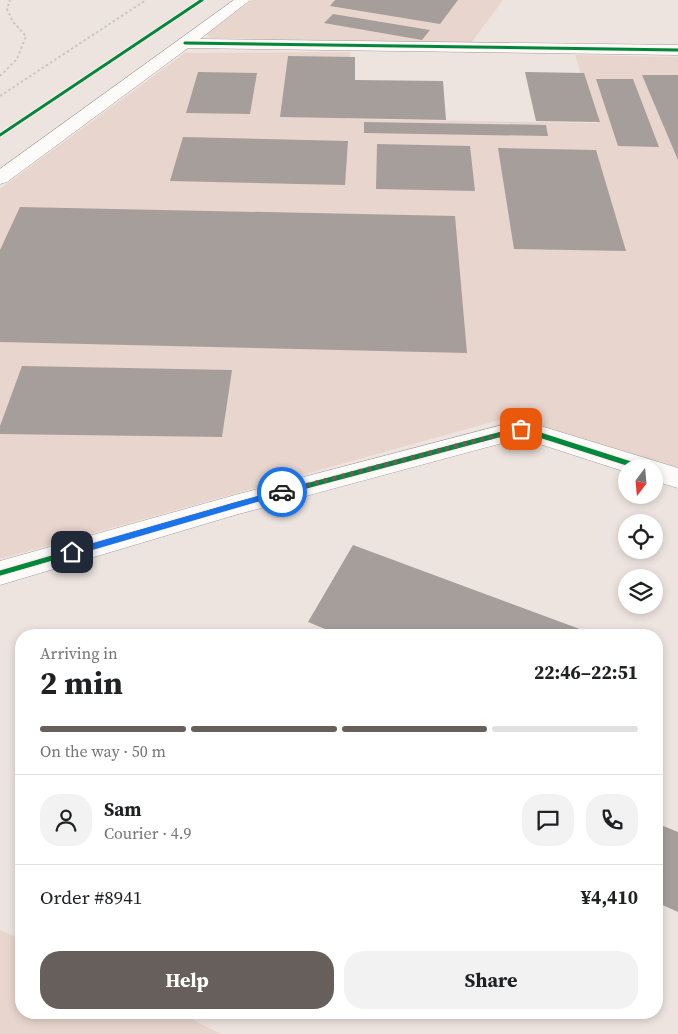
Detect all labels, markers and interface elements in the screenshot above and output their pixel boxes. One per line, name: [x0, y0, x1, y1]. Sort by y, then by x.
pin: [500, 408, 542, 450]
icon: bag: [507, 415, 535, 443]
north arrow: [618, 459, 662, 504]
map controls: [618, 459, 663, 614]
courier: [257, 467, 307, 517]
icon: car: [268, 478, 296, 506]
button: locate: [618, 514, 663, 559]
pin: [51, 531, 93, 573]
icon: home: [58, 538, 86, 566]
button: layers: [618, 569, 663, 614]
text: Arriving in: [40, 642, 118, 664]
text: 22:46–22:51: [534, 659, 638, 685]
text: 2 min: [40, 661, 123, 705]
text: On the way · 50 m: [40, 740, 166, 762]
button: person: [40, 794, 92, 846]
button: chat: [522, 794, 574, 846]
button: phone: [586, 794, 638, 846]
text: Sam: [104, 796, 142, 822]
text: Courier · 4.9: [104, 822, 192, 844]
text: Order #8941: [40, 884, 142, 910]
text: ¥4,410: [581, 884, 638, 910]
button: Help: [40, 951, 334, 1009]
button: Share: [344, 951, 638, 1009]

